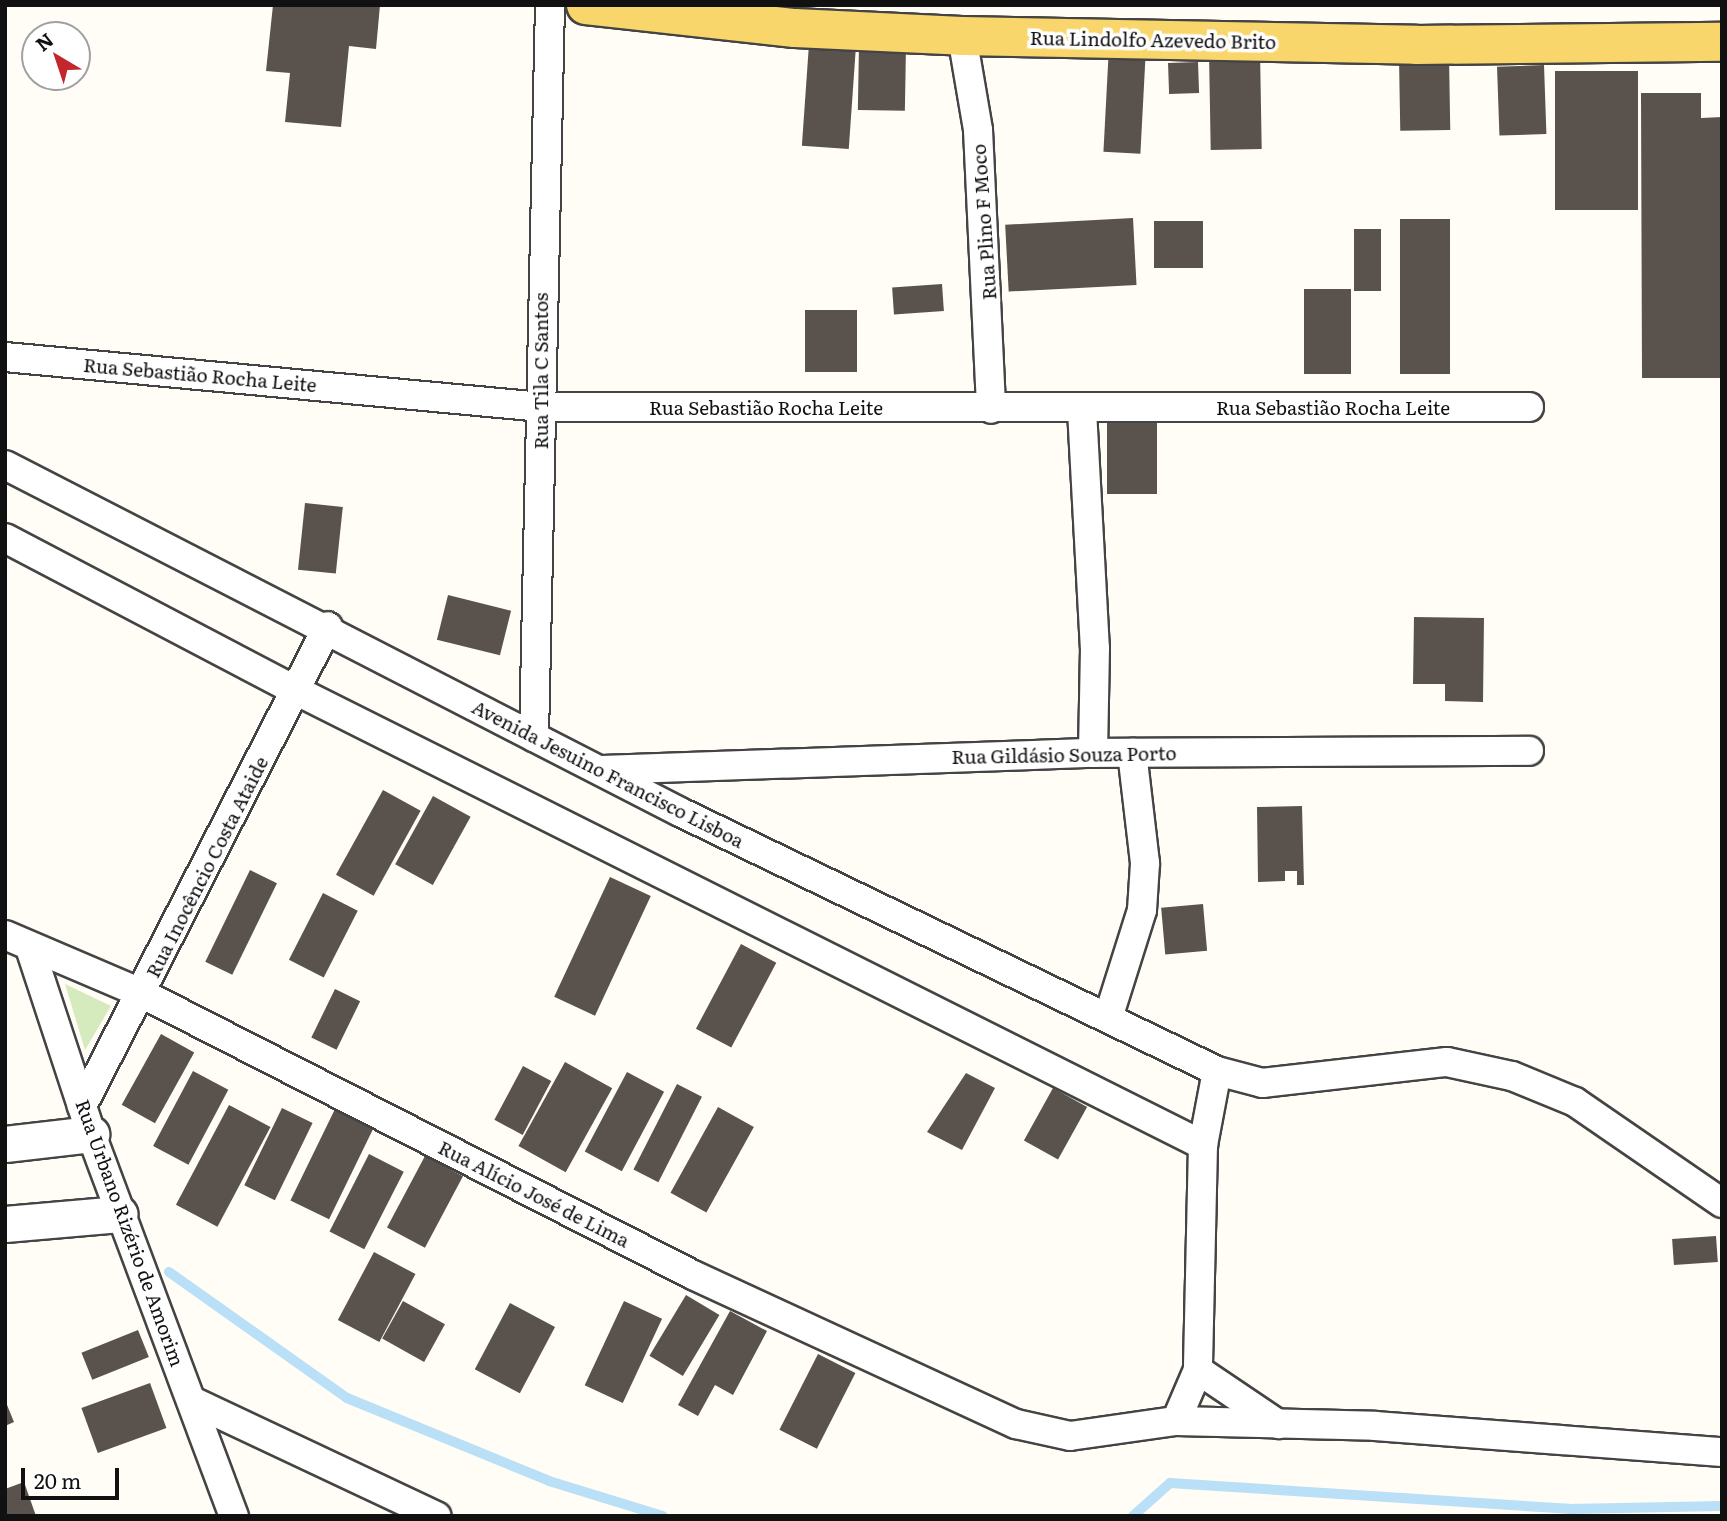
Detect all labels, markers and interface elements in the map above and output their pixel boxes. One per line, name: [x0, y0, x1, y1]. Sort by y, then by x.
north arrow: [21, 21, 91, 91]
text: N: [29, 25, 59, 57]
street label: Rua Lindolfo Azevedo Brito: [1030, 26, 1276, 54]
street label: Rua Plino F Moco: [967, 143, 1001, 301]
street label: Rua Tila C Santos: [530, 293, 552, 449]
street label: Rua Sebastião Rocha Leite: [82, 353, 318, 397]
street label: Rua Sebastião Rocha Leite: [649, 397, 883, 419]
street label: Rua Sebastião Rocha Leite: [1216, 397, 1450, 419]
street label: Avenida Jesuino Francisco Lisboa: [468, 695, 748, 853]
street label: Rua Gildásio Souza Porto: [951, 742, 1177, 768]
street label: Rua Inocêncio Costa Ataide: [141, 753, 273, 981]
street label: Rua Urbano Rizério de Amorim: [71, 1096, 189, 1370]
street label: Rua Alício José de Lima: [435, 1136, 633, 1252]
scale bar: [24, 1454, 122, 1498]
text: 20 m: [34, 1464, 81, 1495]

